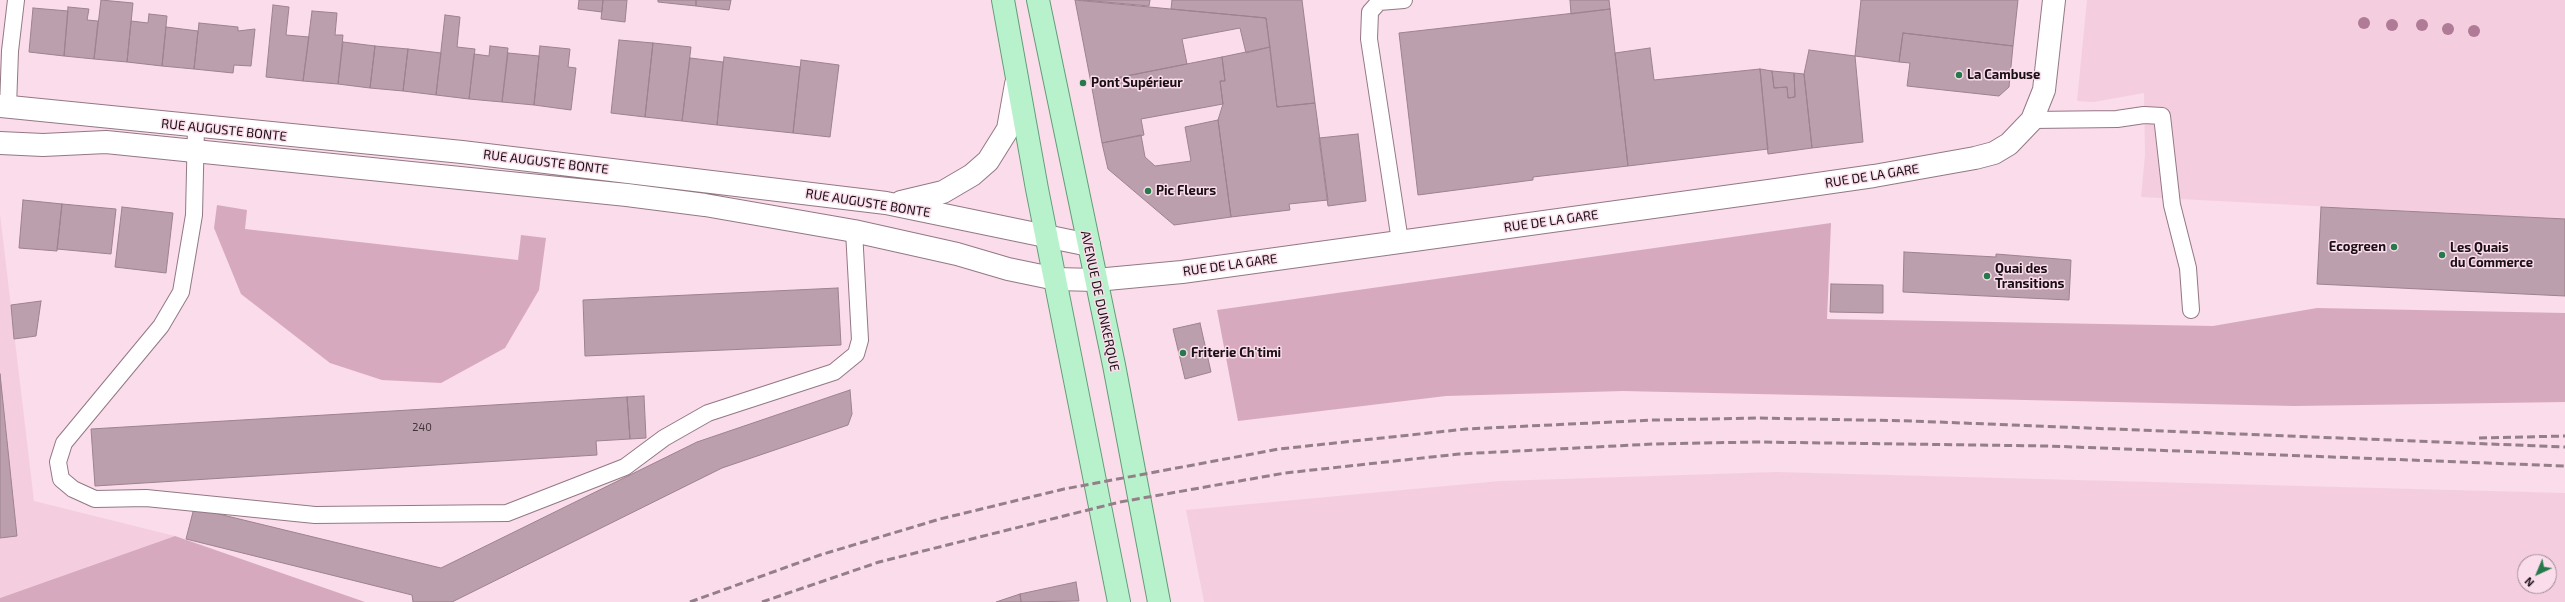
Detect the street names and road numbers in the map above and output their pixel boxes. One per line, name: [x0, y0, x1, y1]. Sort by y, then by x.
street label: RUE AUGUSTE BONTE: [160, 116, 288, 144]
street label: RUE AUGUSTE BONTE: [482, 147, 610, 177]
street label: RUE DE LA GARE: [1824, 161, 1920, 191]
street label: RUE AUGUSTE BONTE: [804, 185, 932, 221]
street label: RUE DE LA GARE: [1503, 207, 1599, 235]
street label: AVENUE DE DUNKERQUE: [1077, 229, 1123, 373]
street label: RUE DE LA GARE: [1182, 251, 1278, 279]

